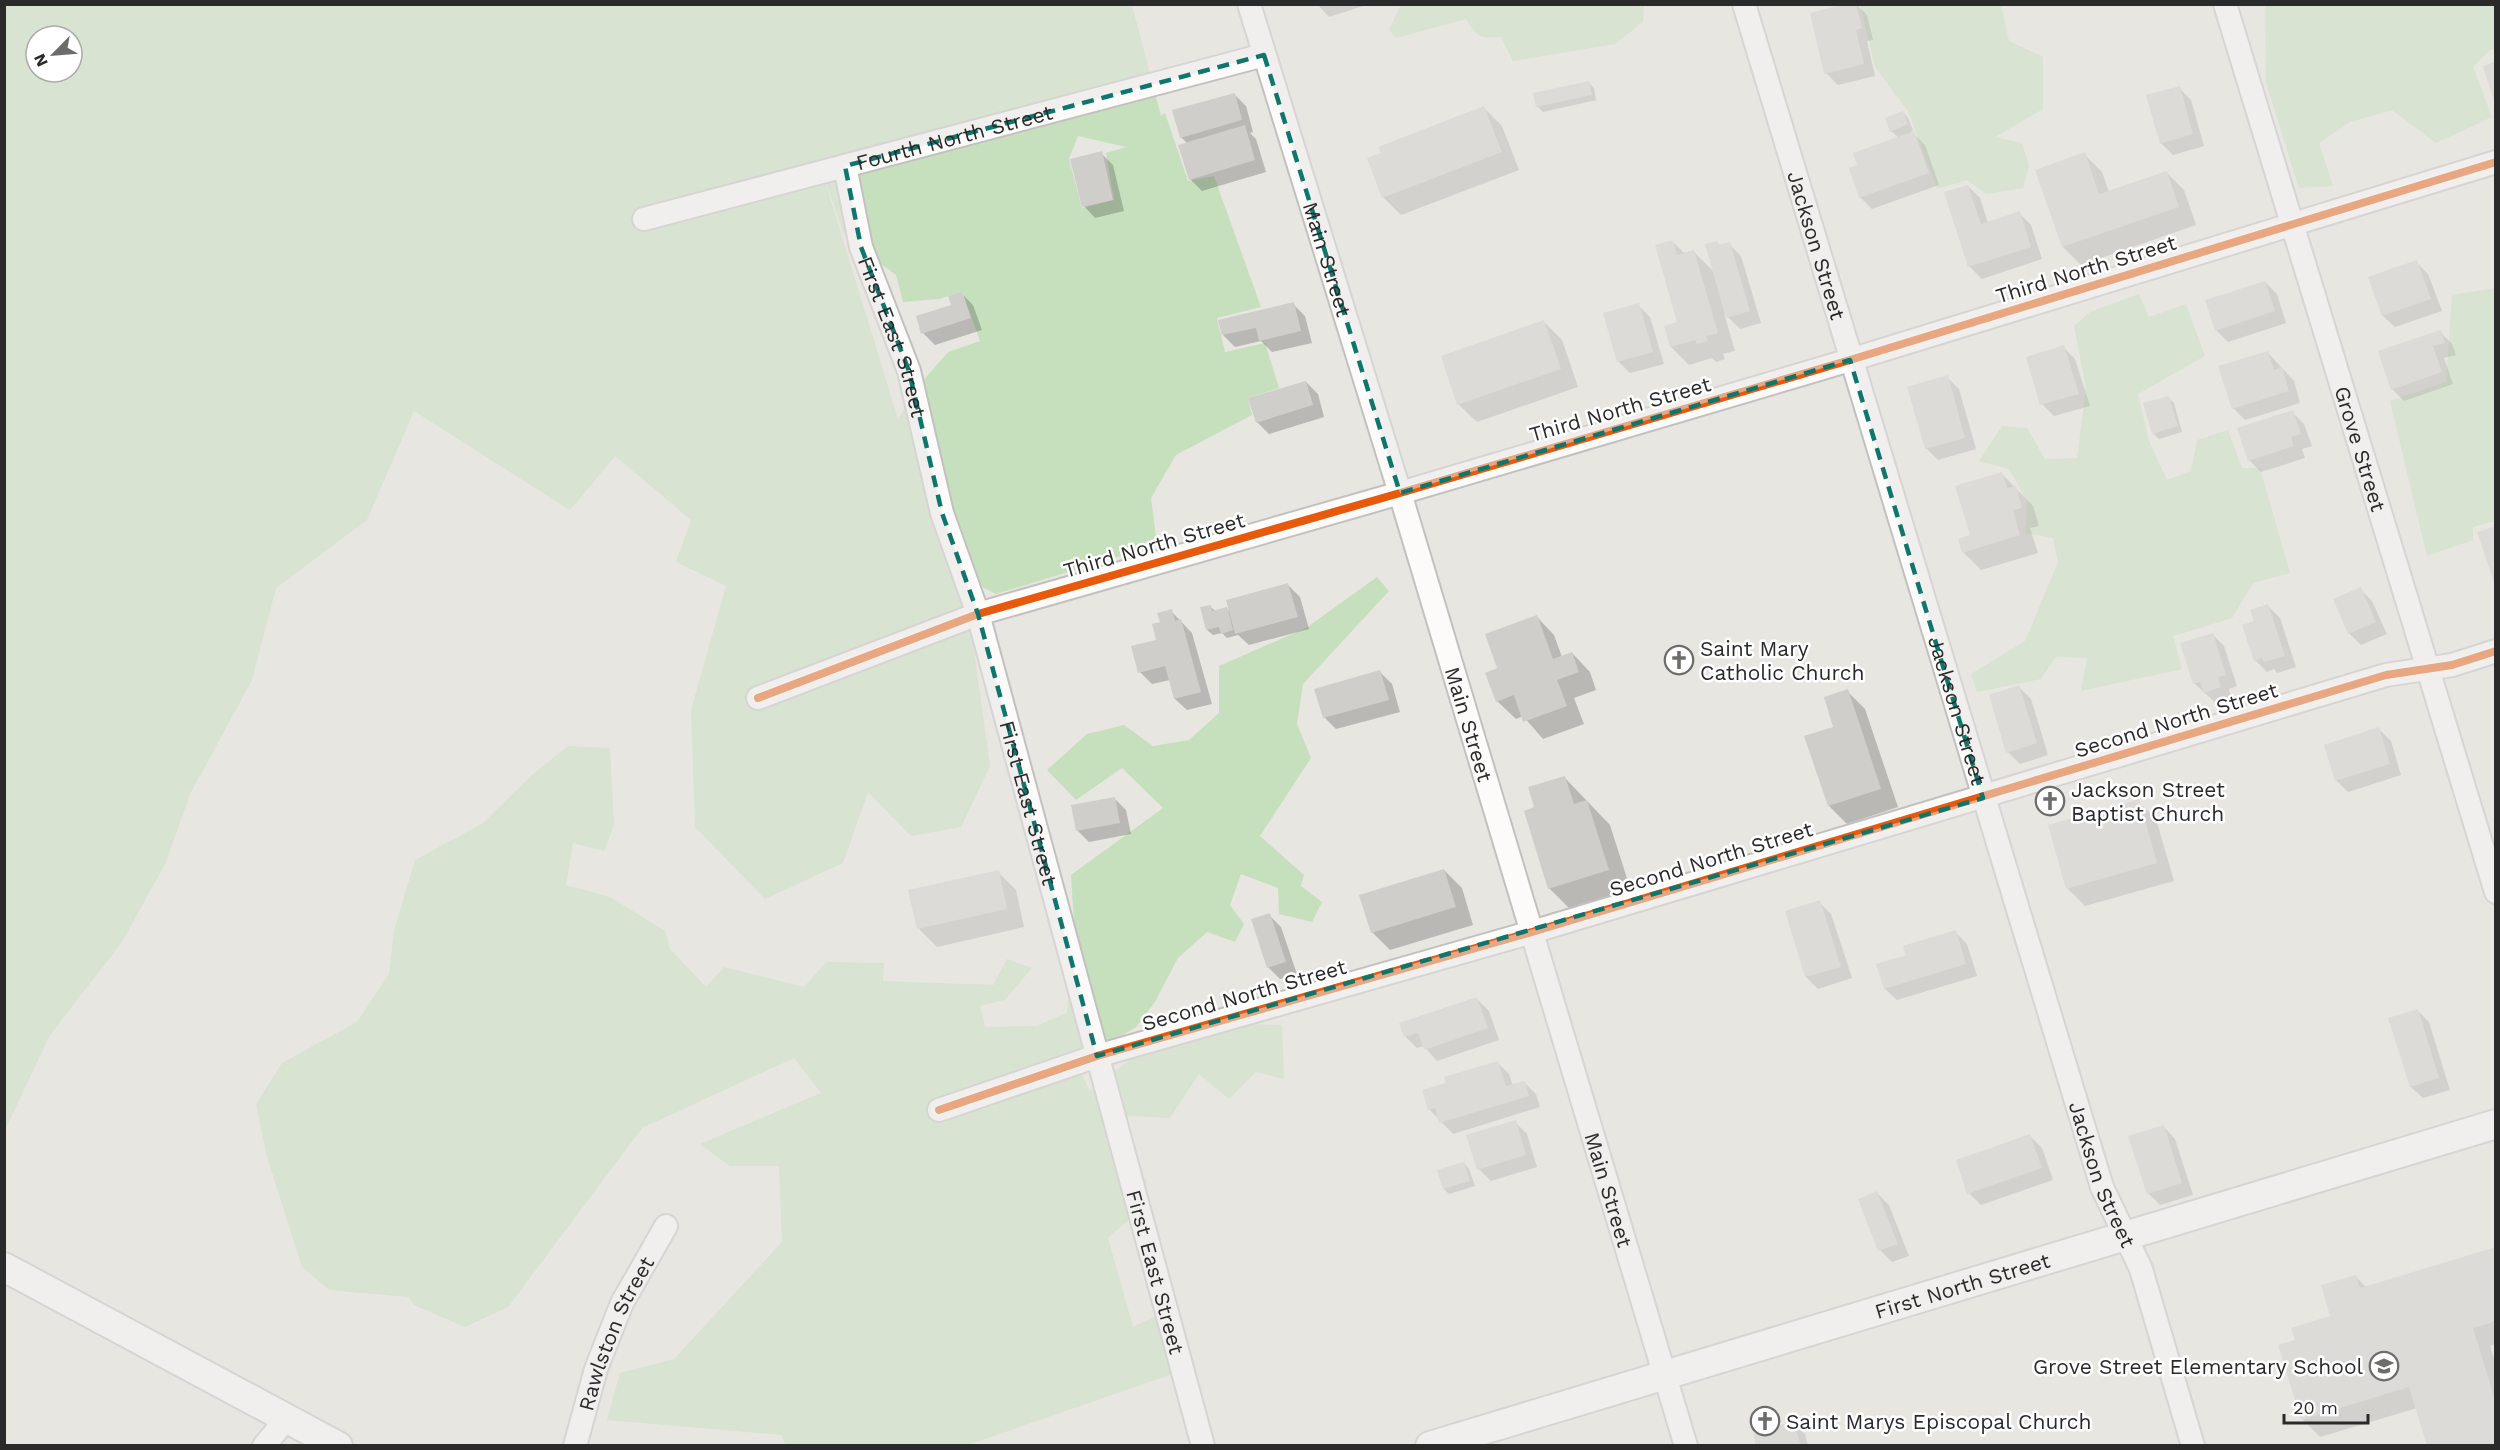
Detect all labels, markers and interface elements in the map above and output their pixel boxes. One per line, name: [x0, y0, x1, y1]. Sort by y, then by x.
north arrow: [24, 24, 84, 84]
text: N: [30, 51, 52, 70]
street label: Fourth North Street: [853, 99, 1055, 175]
street label: Jackson Street: [1783, 168, 1851, 323]
street label: Main Street: [1298, 199, 1357, 320]
street label: Third North Street: [1993, 230, 2179, 308]
street label: First East Street: [853, 253, 932, 420]
street label: Third North Street: [1526, 371, 1714, 447]
street label: Grove Street: [2330, 383, 2392, 515]
street label: Third North Street: [1060, 507, 1248, 583]
street label: Jackson Street: [1923, 633, 1992, 788]
place label: Saint Mary Catholic Church: [1700, 636, 1865, 685]
church icon: Saint Mary Catholic Church: [1663, 644, 1695, 676]
street label: Main Street: [1440, 664, 1498, 785]
street label: Second North Street: [2071, 677, 2281, 763]
street label: First East Street: [995, 718, 1063, 888]
place label: Jackson Street Baptist Church: [2071, 777, 2225, 826]
church icon: Jackson Street Baptist Church: [2034, 785, 2066, 817]
street label: Second North Street: [1606, 816, 1816, 902]
street label: Second North Street: [1139, 954, 1349, 1036]
street label: Jackson Street: [2064, 1098, 2141, 1251]
street label: Main Street: [1580, 1129, 1638, 1250]
street label: First East Street: [1122, 1187, 1190, 1357]
street label: First North Street: [1872, 1247, 2053, 1323]
street label: Rawlston Street: [573, 1251, 659, 1413]
school or university icon: Grove Street Elementary School: [2368, 1350, 2400, 1382]
place label: Grove Street Elementary School: [2033, 1354, 2364, 1379]
scale bar: [2284, 1387, 2368, 1425]
text: 20 m: [2293, 1397, 2338, 1418]
church icon: Saint Marys Episcopal Church: [1749, 1405, 1781, 1437]
place label: Saint Marys Episcopal Church: [1786, 1409, 2091, 1434]

